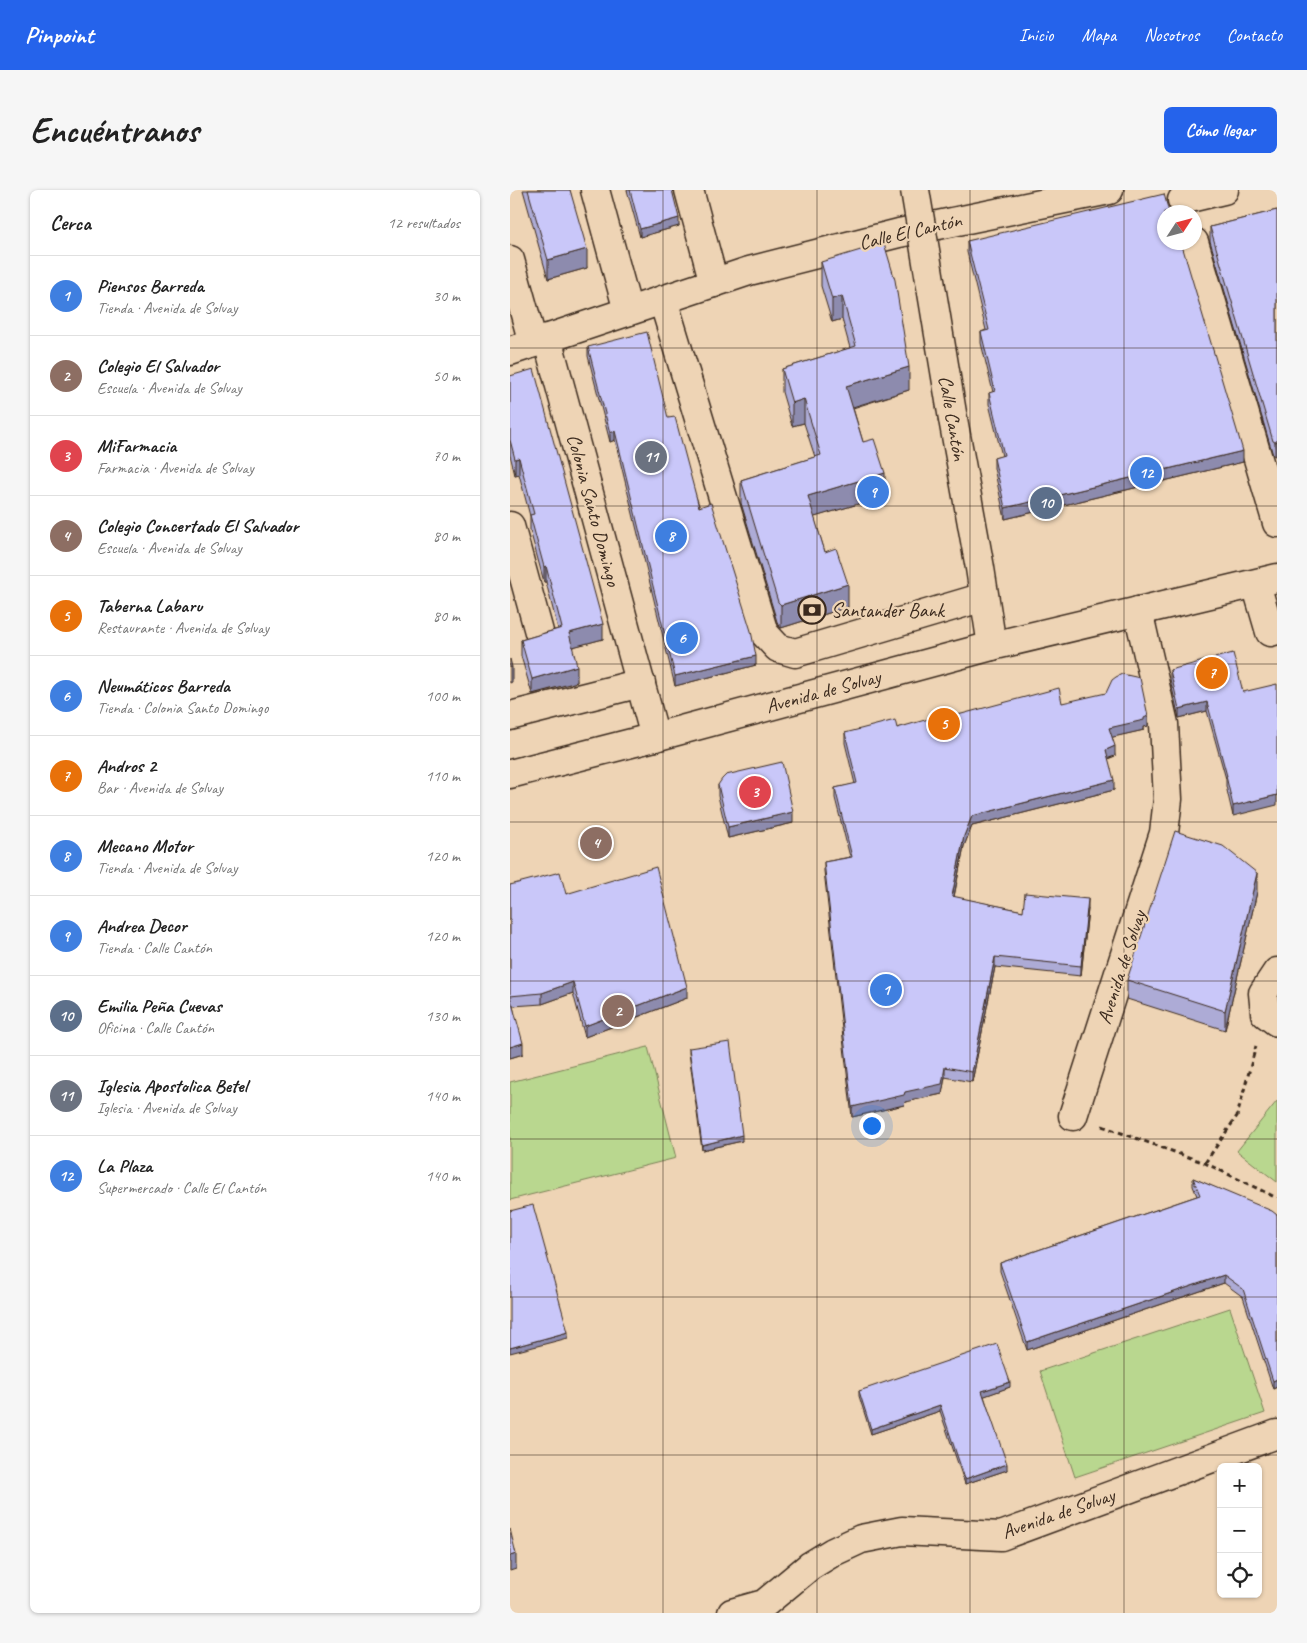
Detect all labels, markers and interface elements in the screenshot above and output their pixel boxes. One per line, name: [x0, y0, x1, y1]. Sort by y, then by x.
text: Pinpoint: [25, 20, 94, 50]
text: Inicio: [1019, 24, 1053, 46]
text: Mapa: [1081, 24, 1116, 46]
text: Nosotros: [1144, 24, 1199, 46]
text: Contacto: [1227, 24, 1282, 46]
button: Cómo llegar: [1164, 107, 1277, 153]
text: Encuéntranos: [30, 108, 199, 153]
north arrow: [1157, 205, 1202, 250]
street label: Calle El Cantón: [856, 207, 965, 255]
text: Cerca: [50, 210, 91, 236]
text: 12 resultados: [387, 213, 460, 233]
text: Piensos Barreda: [97, 274, 204, 298]
text: 1: [62, 286, 70, 306]
text: 30 m: [433, 286, 460, 306]
text: Tienda · Avenida de Solvay: [97, 298, 237, 318]
text: Colegio El Salvador: [97, 354, 219, 378]
text: 2: [62, 366, 70, 386]
text: 50 m: [433, 366, 460, 386]
street label: Calle Cantón: [933, 374, 972, 463]
text: Escuela · Avenida de Solvay: [97, 378, 242, 398]
street label: Colonia Santo Domingo: [561, 431, 626, 590]
text: MiFarmacia: [97, 434, 176, 458]
pin: 11: [635, 438, 667, 476]
text: 3: [62, 446, 70, 466]
text: 70 m: [433, 446, 460, 466]
pin: 12: [1130, 454, 1162, 492]
text: Farmacia · Avenida de Solvay: [97, 458, 254, 478]
pin: 9: [857, 473, 889, 511]
pin: 10: [1030, 484, 1062, 522]
text: Colegio Concertado El Salvador: [97, 514, 298, 538]
pin: 8: [655, 517, 687, 555]
text: 4: [62, 526, 70, 546]
text: 80 m: [433, 526, 460, 546]
text: Escuela · Avenida de Solvay: [97, 538, 242, 558]
text: Taberna Labaru: [97, 594, 202, 618]
bank icon: Santander Bank: [797, 595, 827, 625]
place label: Santander Bank: [831, 598, 945, 623]
text: 5: [63, 606, 69, 626]
text: 80 m: [433, 606, 460, 626]
text: Restaurante · Avenida de Solvay: [97, 618, 269, 638]
pin: 6: [666, 619, 698, 657]
pin: 7: [1196, 654, 1228, 692]
street label: Avenida de Solvay: [763, 664, 885, 719]
text: Neumáticos Barreda: [97, 674, 230, 698]
text: 6: [62, 686, 70, 706]
text: 100 m: [426, 686, 460, 706]
text: Tienda · Colonia Santo Domingo: [97, 698, 268, 718]
pin: 5: [928, 705, 960, 743]
text: Andros 2: [97, 754, 156, 778]
text: 7: [62, 766, 70, 786]
text: 110 m: [426, 766, 460, 786]
pin: 3: [739, 773, 771, 811]
text: Bar · Avenida de Solvay: [97, 778, 223, 798]
pin: 4: [580, 824, 612, 862]
text: Mecano Motor: [97, 834, 193, 858]
text: 8: [62, 846, 70, 866]
text: 120 m: [426, 846, 460, 866]
text: Tienda · Avenida de Solvay: [97, 858, 237, 878]
street label: Avenida de Solvay: [1091, 905, 1152, 1027]
text: Andrea Decor: [97, 914, 187, 938]
text: 9: [62, 926, 70, 946]
text: 120 m: [426, 926, 460, 946]
text: Tienda · Calle Cantón: [97, 938, 212, 958]
pin: 1: [870, 971, 902, 1009]
pin: 2: [602, 992, 634, 1030]
text: Emilia Peña Cuevas: [97, 994, 222, 1018]
text: 10: [59, 1006, 73, 1026]
text: 130 m: [426, 1006, 460, 1026]
text: Oficina · Calle Cantón: [97, 1018, 214, 1038]
text: Iglesia Apostolica Betel: [97, 1074, 247, 1098]
text: 11: [59, 1086, 73, 1106]
text: 140 m: [426, 1086, 460, 1106]
text: Iglesia · Avenida de Solvay: [97, 1098, 237, 1118]
your location: [859, 1113, 885, 1139]
text: La Plaza: [97, 1154, 152, 1178]
text: 12: [59, 1166, 73, 1186]
text: 140 m: [426, 1166, 460, 1186]
text: Supermercado · Calle El Cantón: [97, 1178, 266, 1198]
map controls: [1217, 1463, 1262, 1598]
button: +: [1217, 1463, 1262, 1508]
street label: Avenida de Solvay: [998, 1482, 1120, 1544]
button: −: [1217, 1508, 1262, 1553]
button: locate: [1217, 1553, 1262, 1598]

